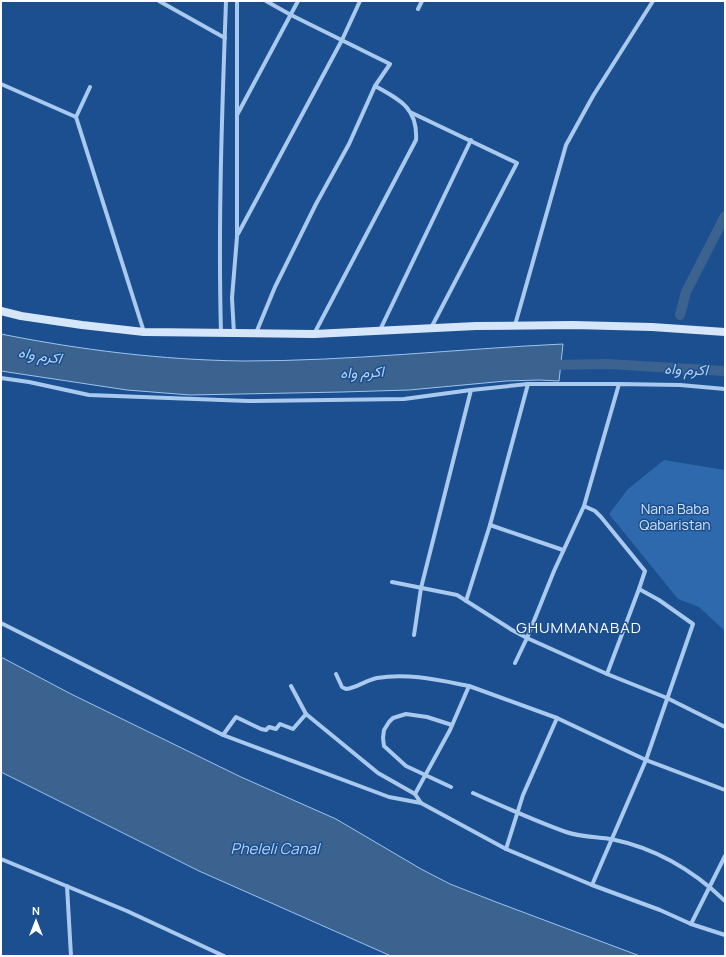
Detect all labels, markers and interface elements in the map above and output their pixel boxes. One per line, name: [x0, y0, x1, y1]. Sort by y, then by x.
water label: اکرم واہ: [17, 341, 65, 369]
water label: اکرم واہ: [664, 358, 710, 380]
water label: اکرم واہ: [340, 361, 386, 383]
park label: Nana Baba Qabaristan: [639, 499, 711, 534]
district label: GHUMMANABAD: [516, 617, 642, 638]
water label: Pheleli Canal: [231, 838, 322, 859]
north arrow: [16, 901, 56, 941]
text: N: [32, 903, 40, 918]

